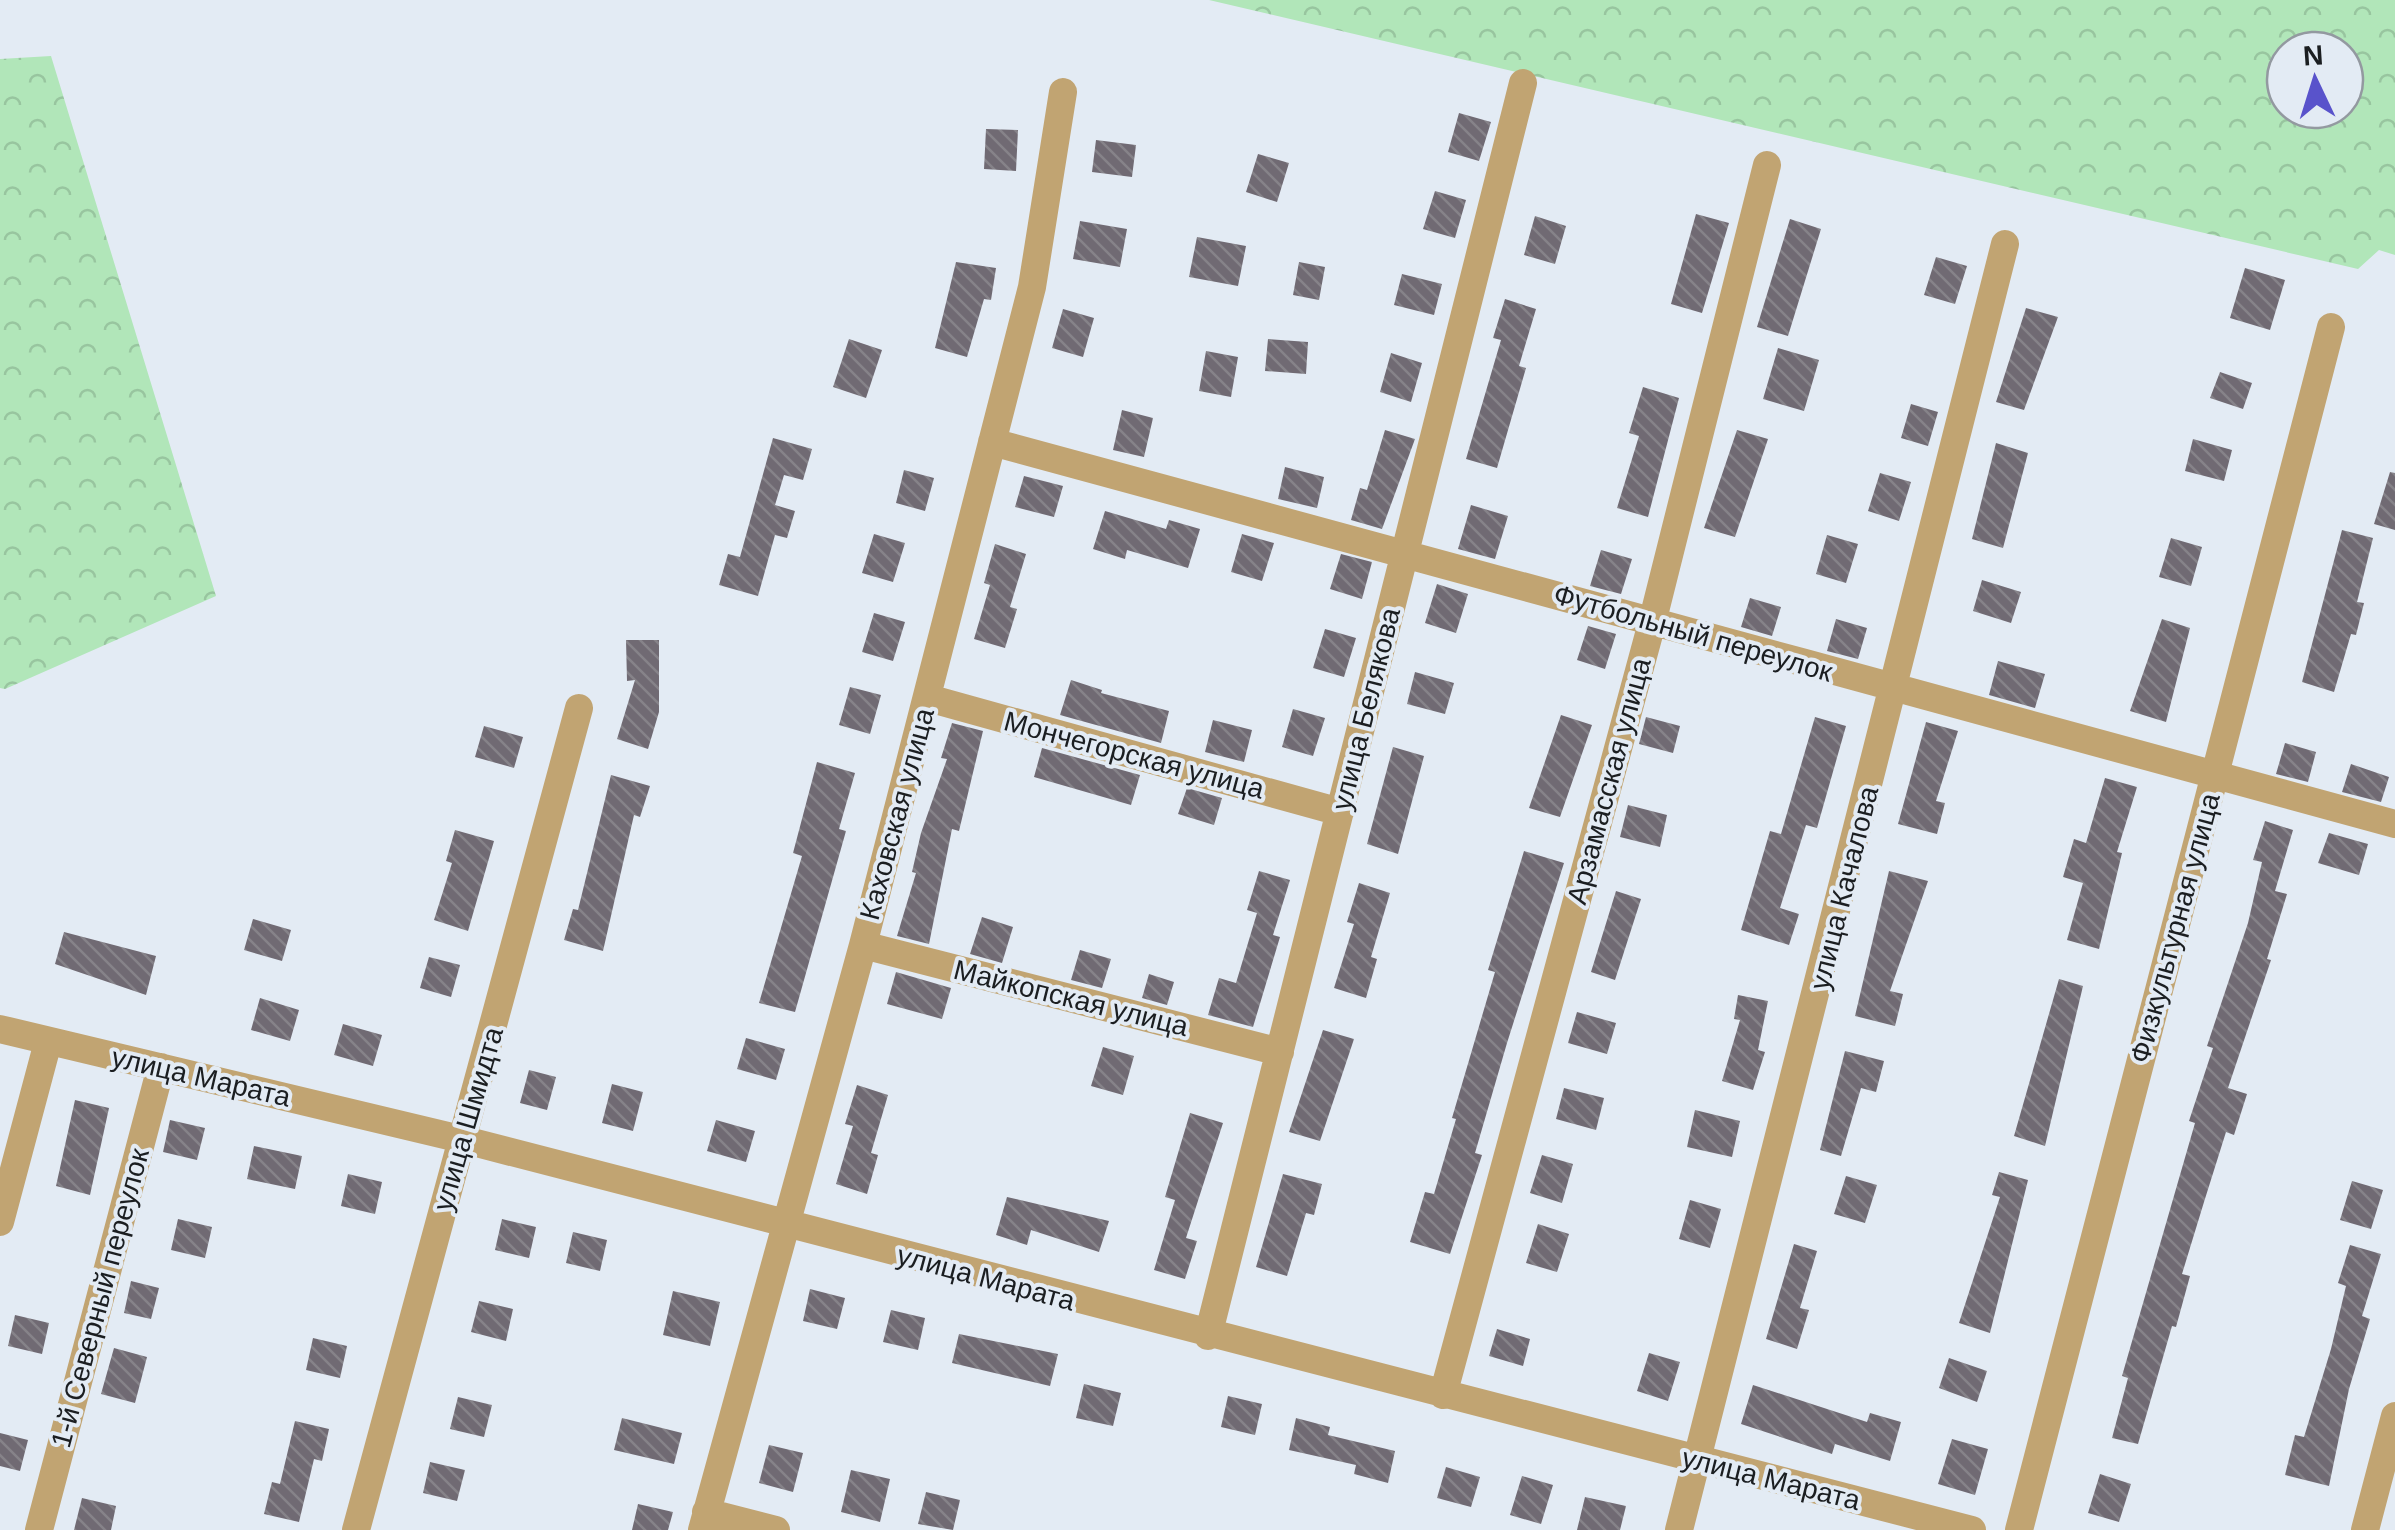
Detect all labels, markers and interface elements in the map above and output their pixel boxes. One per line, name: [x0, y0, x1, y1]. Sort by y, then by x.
north arrow: [2265, 30, 2365, 130]
text: N: [2302, 39, 2324, 72]
street label: Футбольный переулок: [1550, 578, 1837, 688]
street label: улица Белякова: [1326, 604, 1406, 813]
street label: Арзамасская улица: [1561, 654, 1657, 907]
street label: Каховская улица: [854, 704, 940, 923]
street label: Мончегорская улица: [1001, 705, 1268, 805]
street label: улица Качалова: [1804, 783, 1884, 993]
street label: Физкультурная улица: [2124, 789, 2226, 1066]
street label: Майкопская улица: [951, 954, 1192, 1042]
street label: улица Шмидта: [427, 1023, 509, 1214]
street label: улица Марата: [109, 1041, 294, 1113]
street label: 1-й Северный переулок: [45, 1144, 155, 1451]
street label: улица Марата: [894, 1239, 1079, 1317]
street label: улица Марата: [1679, 1442, 1864, 1516]

